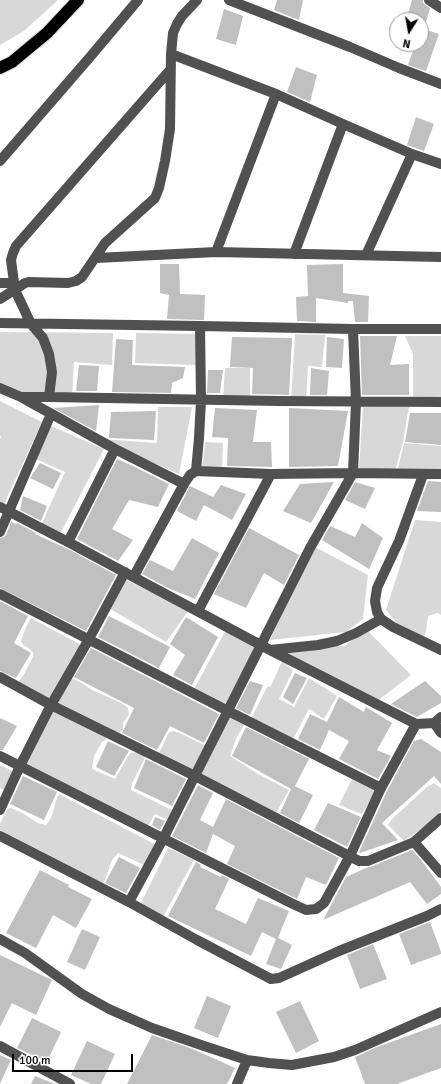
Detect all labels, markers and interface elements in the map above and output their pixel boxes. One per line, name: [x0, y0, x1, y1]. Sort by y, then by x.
north arrow: [389, 12, 429, 52]
text: N: [402, 36, 412, 50]
scale bar: [14, 1046, 135, 1072]
text: 100 m: [19, 1053, 51, 1068]

